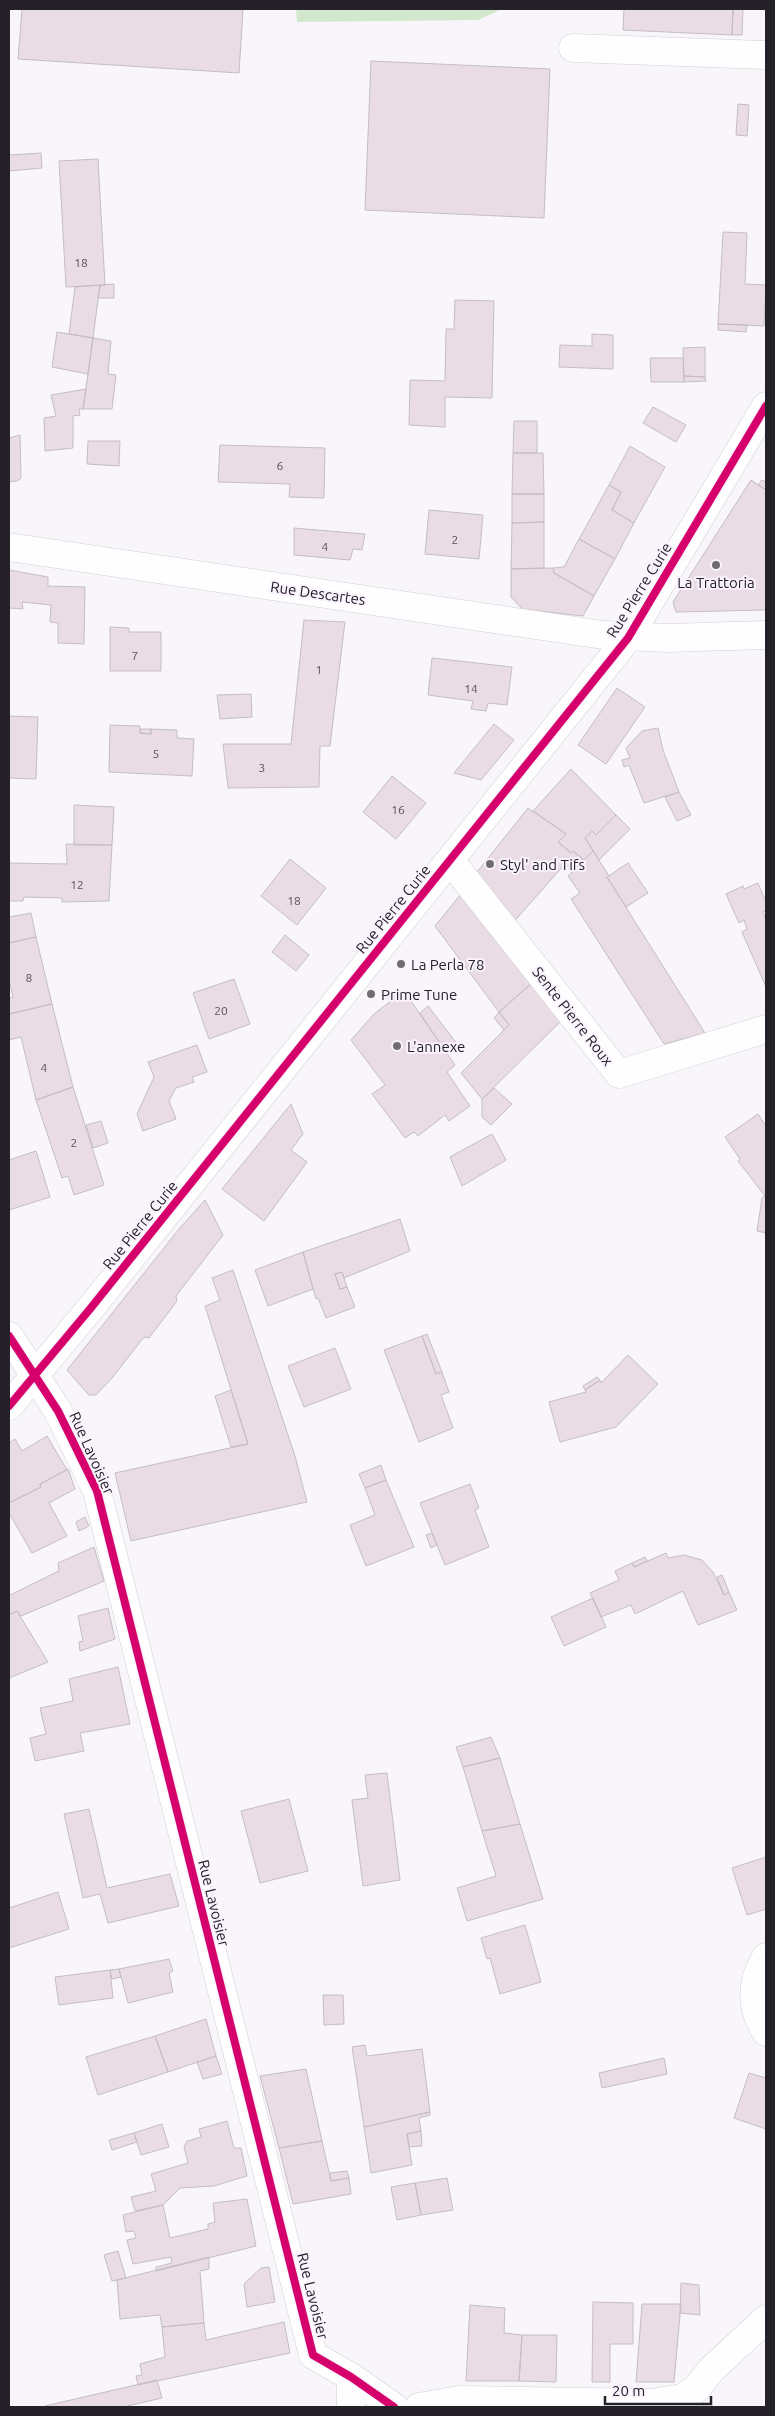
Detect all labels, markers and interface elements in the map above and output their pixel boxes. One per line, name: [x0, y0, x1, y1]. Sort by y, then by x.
house number: 18: [74, 256, 88, 269]
house number: 6: [277, 459, 284, 472]
house number: 2: [452, 533, 458, 546]
street label: Rue Pierre Curie: [603, 539, 675, 641]
house number: 4: [322, 540, 329, 553]
marker: La Trattoria: [710, 559, 722, 571]
place label: La Trattoria: [677, 574, 755, 591]
street label: Rue Descartes: [269, 578, 367, 608]
house number: 7: [132, 649, 138, 662]
house number: 1: [316, 663, 322, 676]
house number: 14: [464, 682, 478, 695]
house number: 5: [153, 747, 159, 760]
house number: 3: [259, 761, 265, 774]
house number: 16: [391, 803, 405, 816]
place label: Styl' and Tifs: [500, 856, 585, 873]
marker: Styl' and Tifs: [484, 858, 496, 870]
street label: Rue Pierre Curie: [352, 861, 434, 957]
house number: 12: [70, 878, 84, 891]
house number: 18: [287, 894, 301, 907]
place label: La Perla 78: [411, 956, 484, 973]
marker: La Perla 78: [395, 958, 407, 970]
street label: Sente Pierre Roux: [529, 963, 617, 1069]
house number: 8: [26, 971, 33, 984]
place label: Prime Tune: [381, 986, 457, 1003]
marker: Prime Tune: [365, 988, 377, 1000]
house number: 20: [214, 1004, 228, 1017]
place label: L'annexe: [407, 1038, 465, 1055]
marker: L'annexe: [391, 1040, 403, 1052]
house number: 4: [41, 1061, 48, 1074]
house number: 2: [71, 1136, 77, 1149]
street label: Rue Pierre Curie: [99, 1177, 181, 1273]
street label: Rue Lavoisier: [66, 1409, 118, 1497]
street label: Rue Lavoisier: [195, 1858, 233, 1948]
street label: Rue Lavoisier: [294, 2251, 332, 2341]
scale bar: [605, 2374, 711, 2406]
text: 20 m: [612, 2382, 645, 2399]

